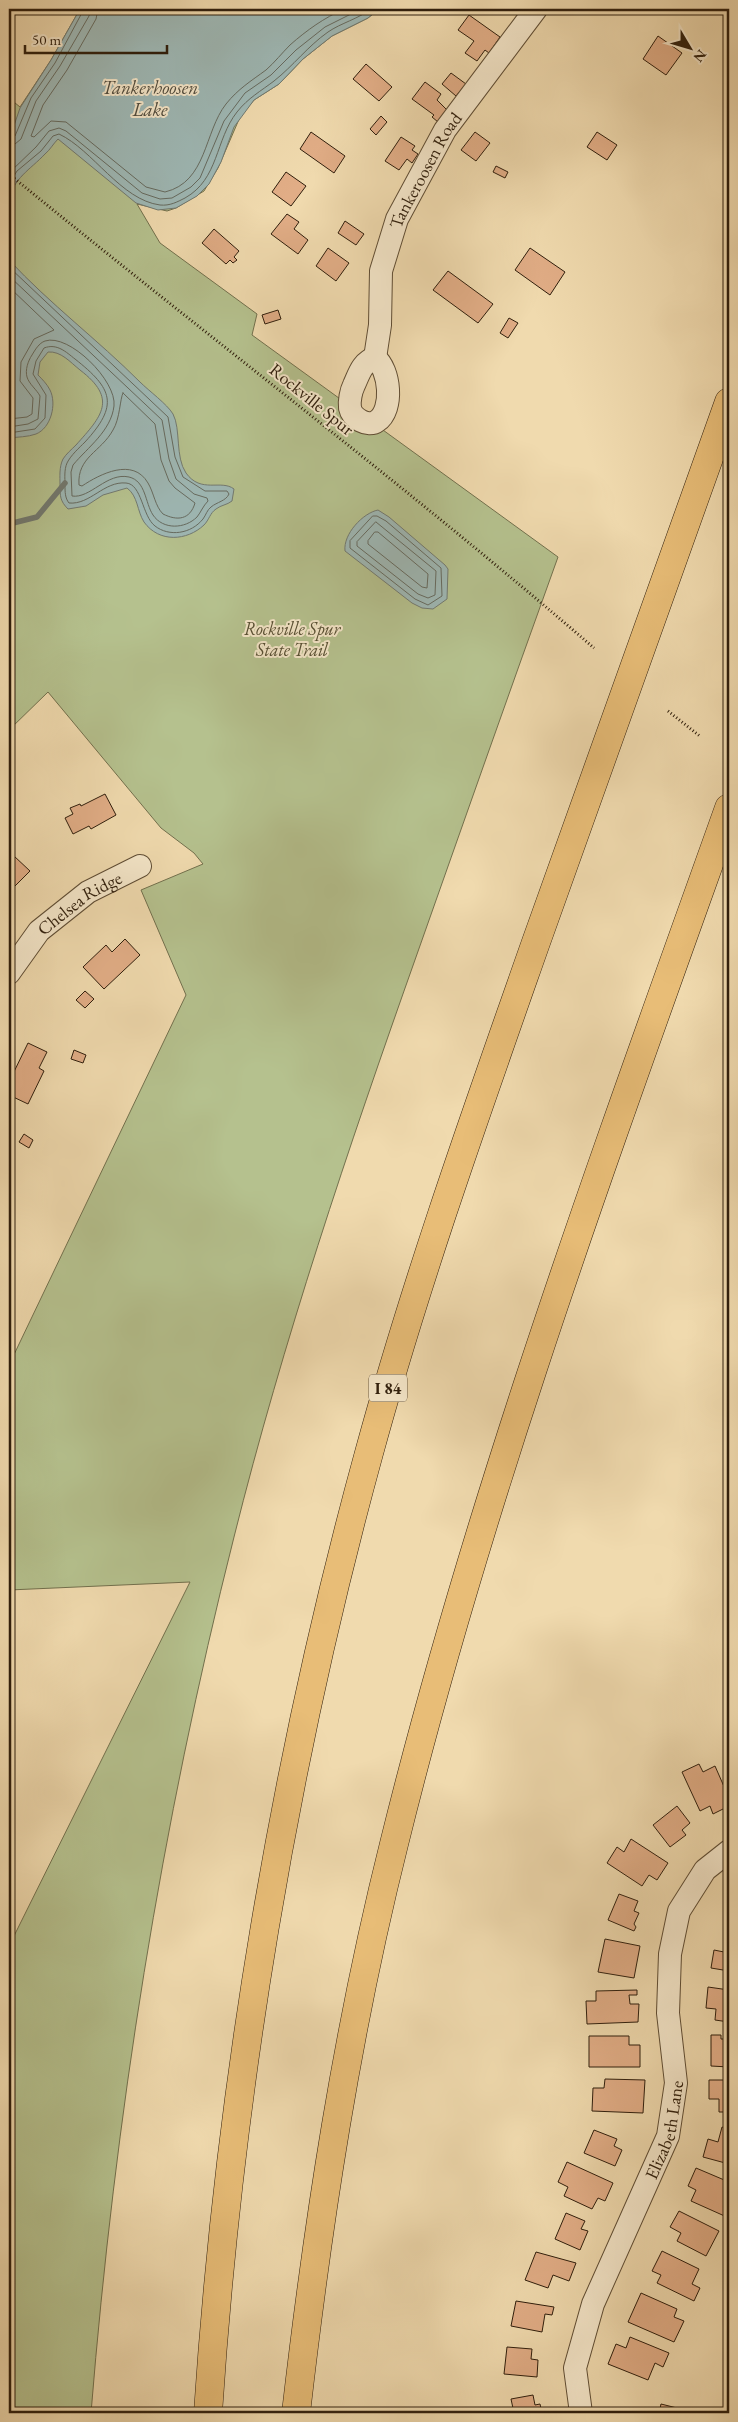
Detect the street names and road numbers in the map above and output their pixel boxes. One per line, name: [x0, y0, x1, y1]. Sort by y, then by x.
street label: Tankeroosen Road: [383, 106, 467, 231]
street label: Rockville Spur: [265, 358, 359, 440]
street label: Chelsea Ridge: [32, 866, 125, 940]
road number: I 84: [369, 1375, 407, 1402]
street label: Elizabeth Lane: [639, 2079, 688, 2183]

